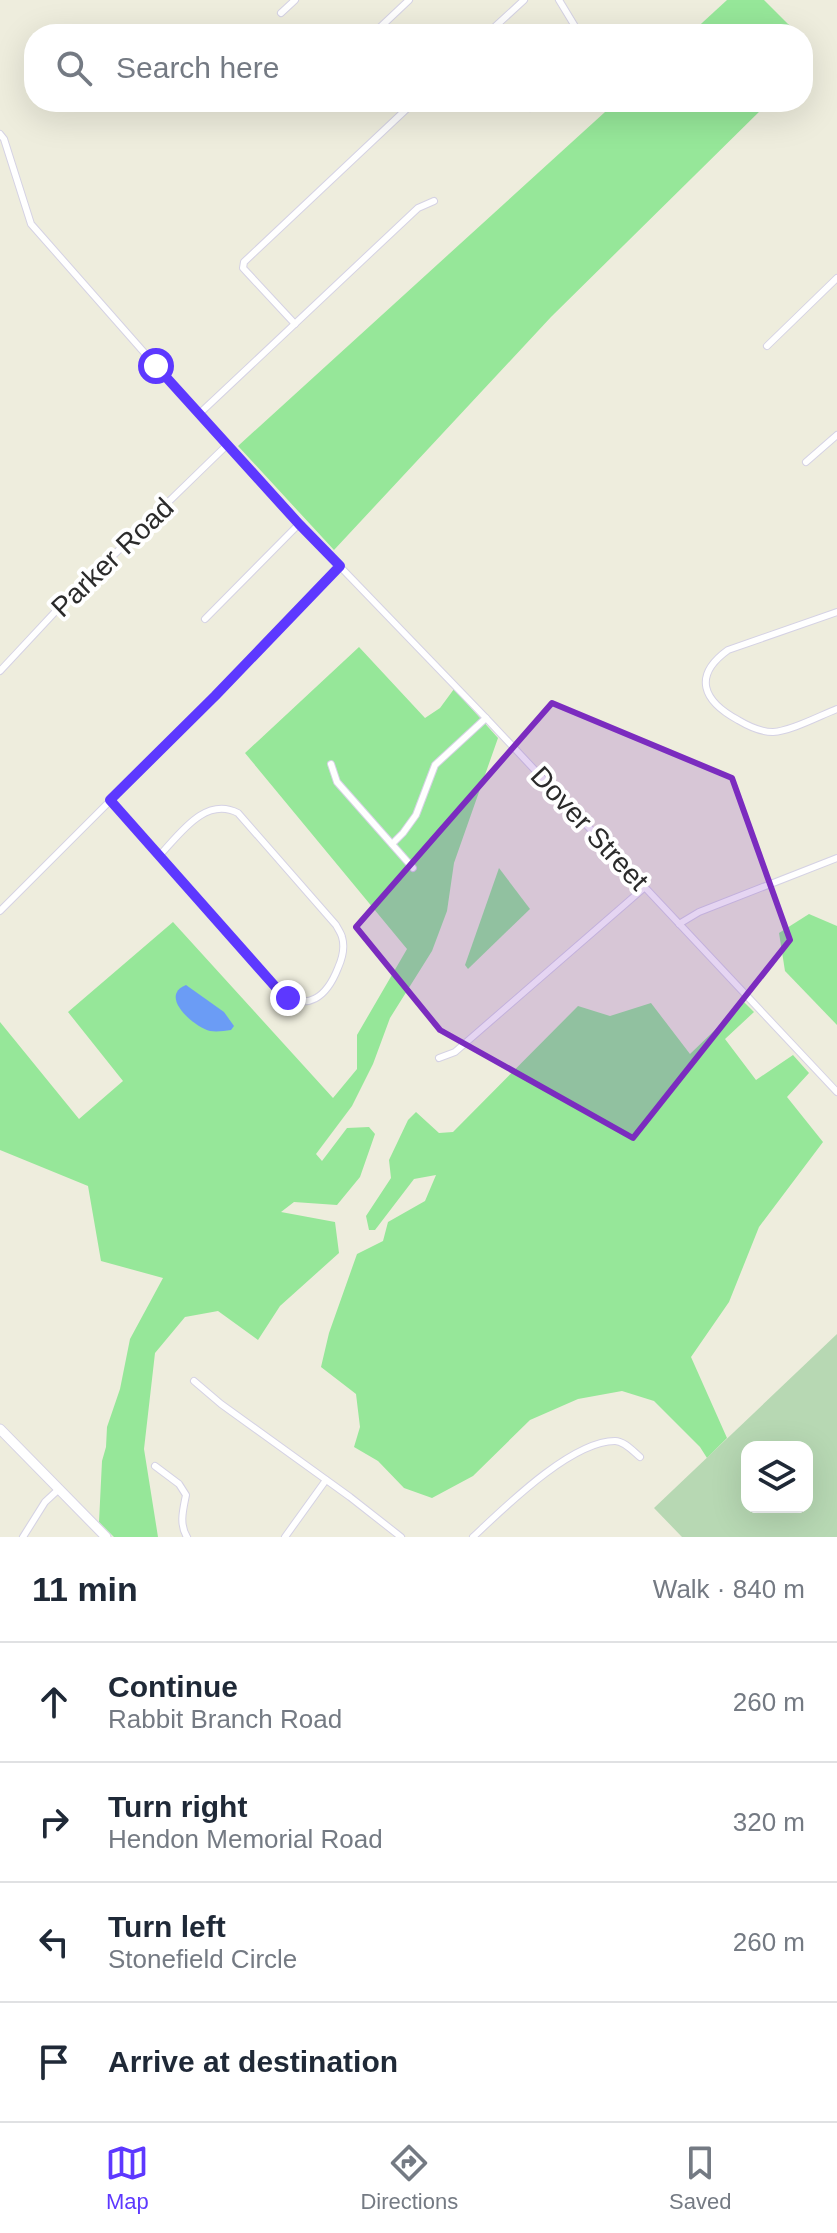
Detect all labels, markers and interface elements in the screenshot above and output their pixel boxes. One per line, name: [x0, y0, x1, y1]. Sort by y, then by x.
search box: [24, 24, 813, 112]
icon: search: [52, 46, 96, 90]
text: Search here: [116, 51, 279, 84]
route start: [138, 348, 174, 384]
street label: Parker Road: [45, 492, 180, 623]
street label: Dover Street: [525, 760, 655, 897]
route end: [270, 980, 306, 1016]
map controls: [741, 1441, 813, 1513]
button: layers: [741, 1441, 813, 1513]
text: 11 min: [32, 1570, 138, 1608]
text: Walk · 840 m: [653, 1574, 805, 1604]
text: Continue: [108, 1670, 238, 1703]
icon: ahead: [32, 1680, 76, 1724]
text: 260 m: [733, 1687, 805, 1717]
text: Rabbit Branch Road: [108, 1704, 342, 1734]
text: Turn right: [108, 1790, 247, 1823]
icon: right: [32, 1800, 76, 1844]
text: 320 m: [733, 1807, 805, 1837]
text: Hendon Memorial Road: [108, 1824, 383, 1854]
text: Turn left: [108, 1910, 226, 1943]
icon: left: [32, 1920, 76, 1964]
text: 260 m: [733, 1927, 805, 1957]
text: Stonefield Circle: [108, 1944, 297, 1974]
icon: arrive: [32, 2040, 76, 2084]
text: Arrive at destination: [108, 2045, 398, 2078]
tab: Map: [105, 2141, 149, 2215]
tab: Directions: [360, 2141, 458, 2215]
tab: Saved: [669, 2141, 732, 2215]

